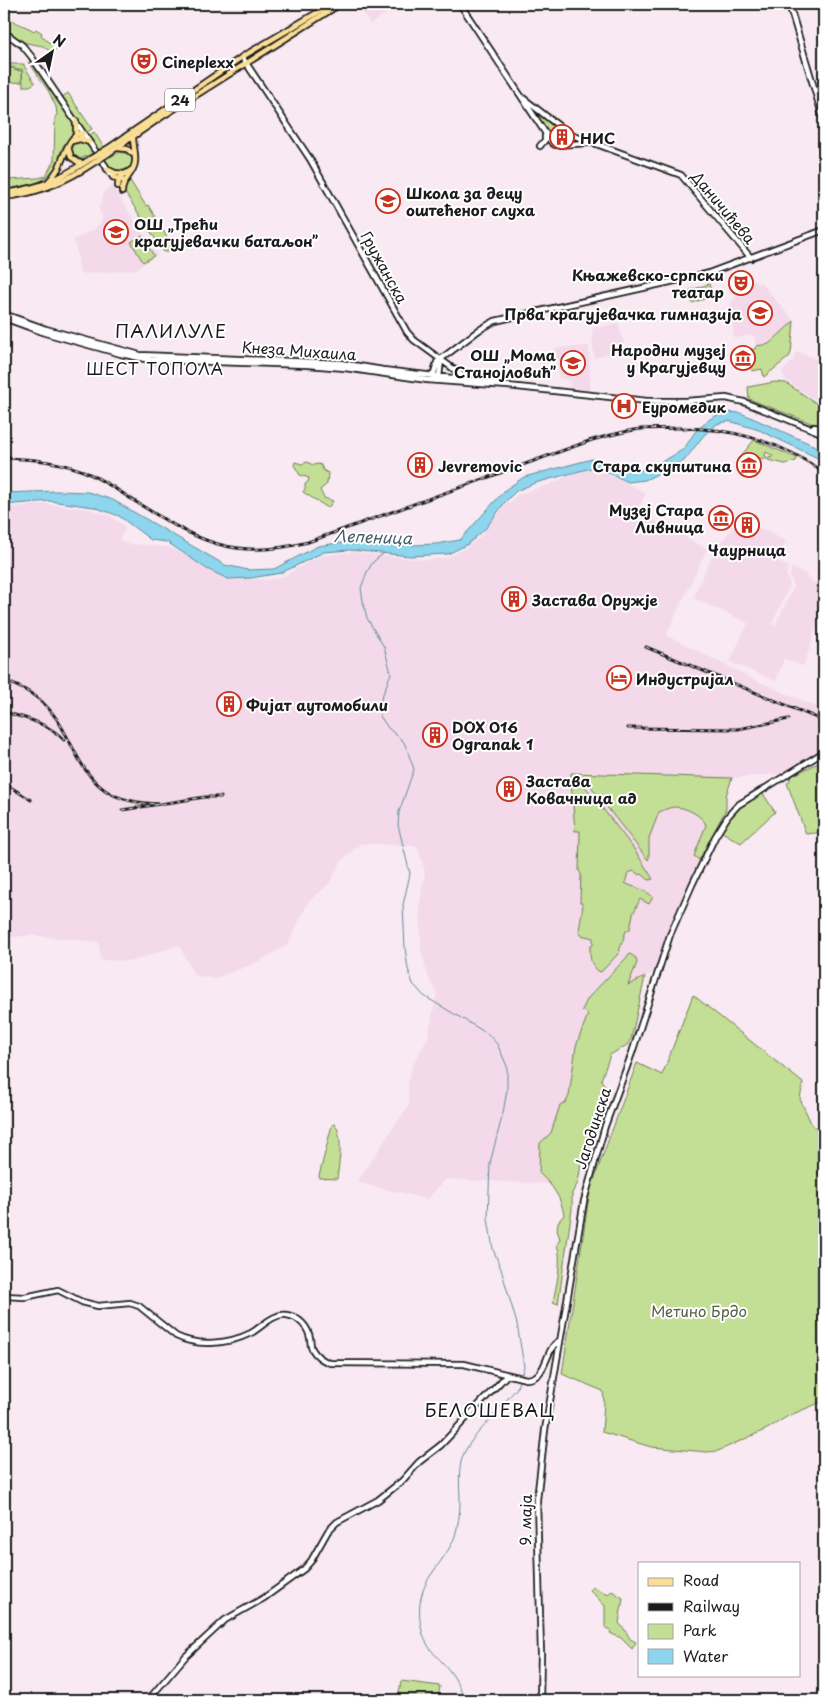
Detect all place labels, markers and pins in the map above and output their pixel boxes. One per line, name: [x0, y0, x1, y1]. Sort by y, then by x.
theatre icon: Cineplexx: [131, 48, 157, 74]
place label: Cineplexx: [162, 50, 234, 73]
building icon: НИС: [549, 124, 575, 150]
place label: НИС: [580, 126, 615, 149]
place label: Школа за децу оштећеног слуха: [406, 181, 536, 221]
school or university icon: Школа за децу оштећеног слуха: [375, 188, 401, 214]
place label: ОШ „Трећи крагујевачки батаљон”: [134, 212, 318, 252]
school or university icon: ОШ „Трећи крагујевачки батаљон”: [103, 219, 129, 245]
place label: Књажевско-српски театар: [572, 263, 724, 303]
theatre icon: Књажевско-српски театар: [728, 270, 754, 296]
school or university icon: Прва крагујевачка гимназија: [747, 300, 773, 326]
place label: Прва крагујевачка гимназија: [505, 302, 743, 325]
place label: Народни музеј у Крагујевцу: [611, 338, 726, 378]
place label: ОШ „Мома Станојловић”: [454, 343, 557, 383]
museum icon: Народни музеј у Крагујевцу: [730, 345, 756, 371]
school or university icon: ОШ „Мома Станојловић”: [560, 350, 586, 376]
hospital icon: Еуромедик: [611, 393, 637, 419]
place label: Еуромедик: [642, 395, 727, 418]
building icon: Jevremovic: [407, 452, 433, 478]
museum icon: Стара скупштина: [736, 452, 762, 478]
place label: Jevremovic: [438, 454, 522, 477]
place label: Стара скупштина: [592, 454, 733, 477]
place label: Музеј Стара Ливница: [609, 498, 705, 538]
museum icon: Музеј Стара Ливница: [708, 505, 734, 531]
building icon: Чаурница: [734, 512, 760, 538]
place label: Чаурница: [708, 538, 787, 561]
building icon: Застава Оружје: [501, 586, 527, 612]
place label: Застава Оружје: [531, 588, 658, 611]
hotel icon: Индустријал: [606, 665, 632, 691]
place label: Индустријал: [636, 667, 734, 690]
building icon: Фијат аутомобили: [216, 691, 242, 717]
place label: Фијат аутомобили: [246, 693, 388, 716]
place label: DOX 016 Ogranak 1: [452, 715, 533, 755]
building icon: DOX 016 Ogranak 1: [422, 722, 448, 748]
place label: Застава Ковачница ад: [525, 769, 637, 809]
building icon: Застава Ковачница ад: [496, 776, 522, 802]

